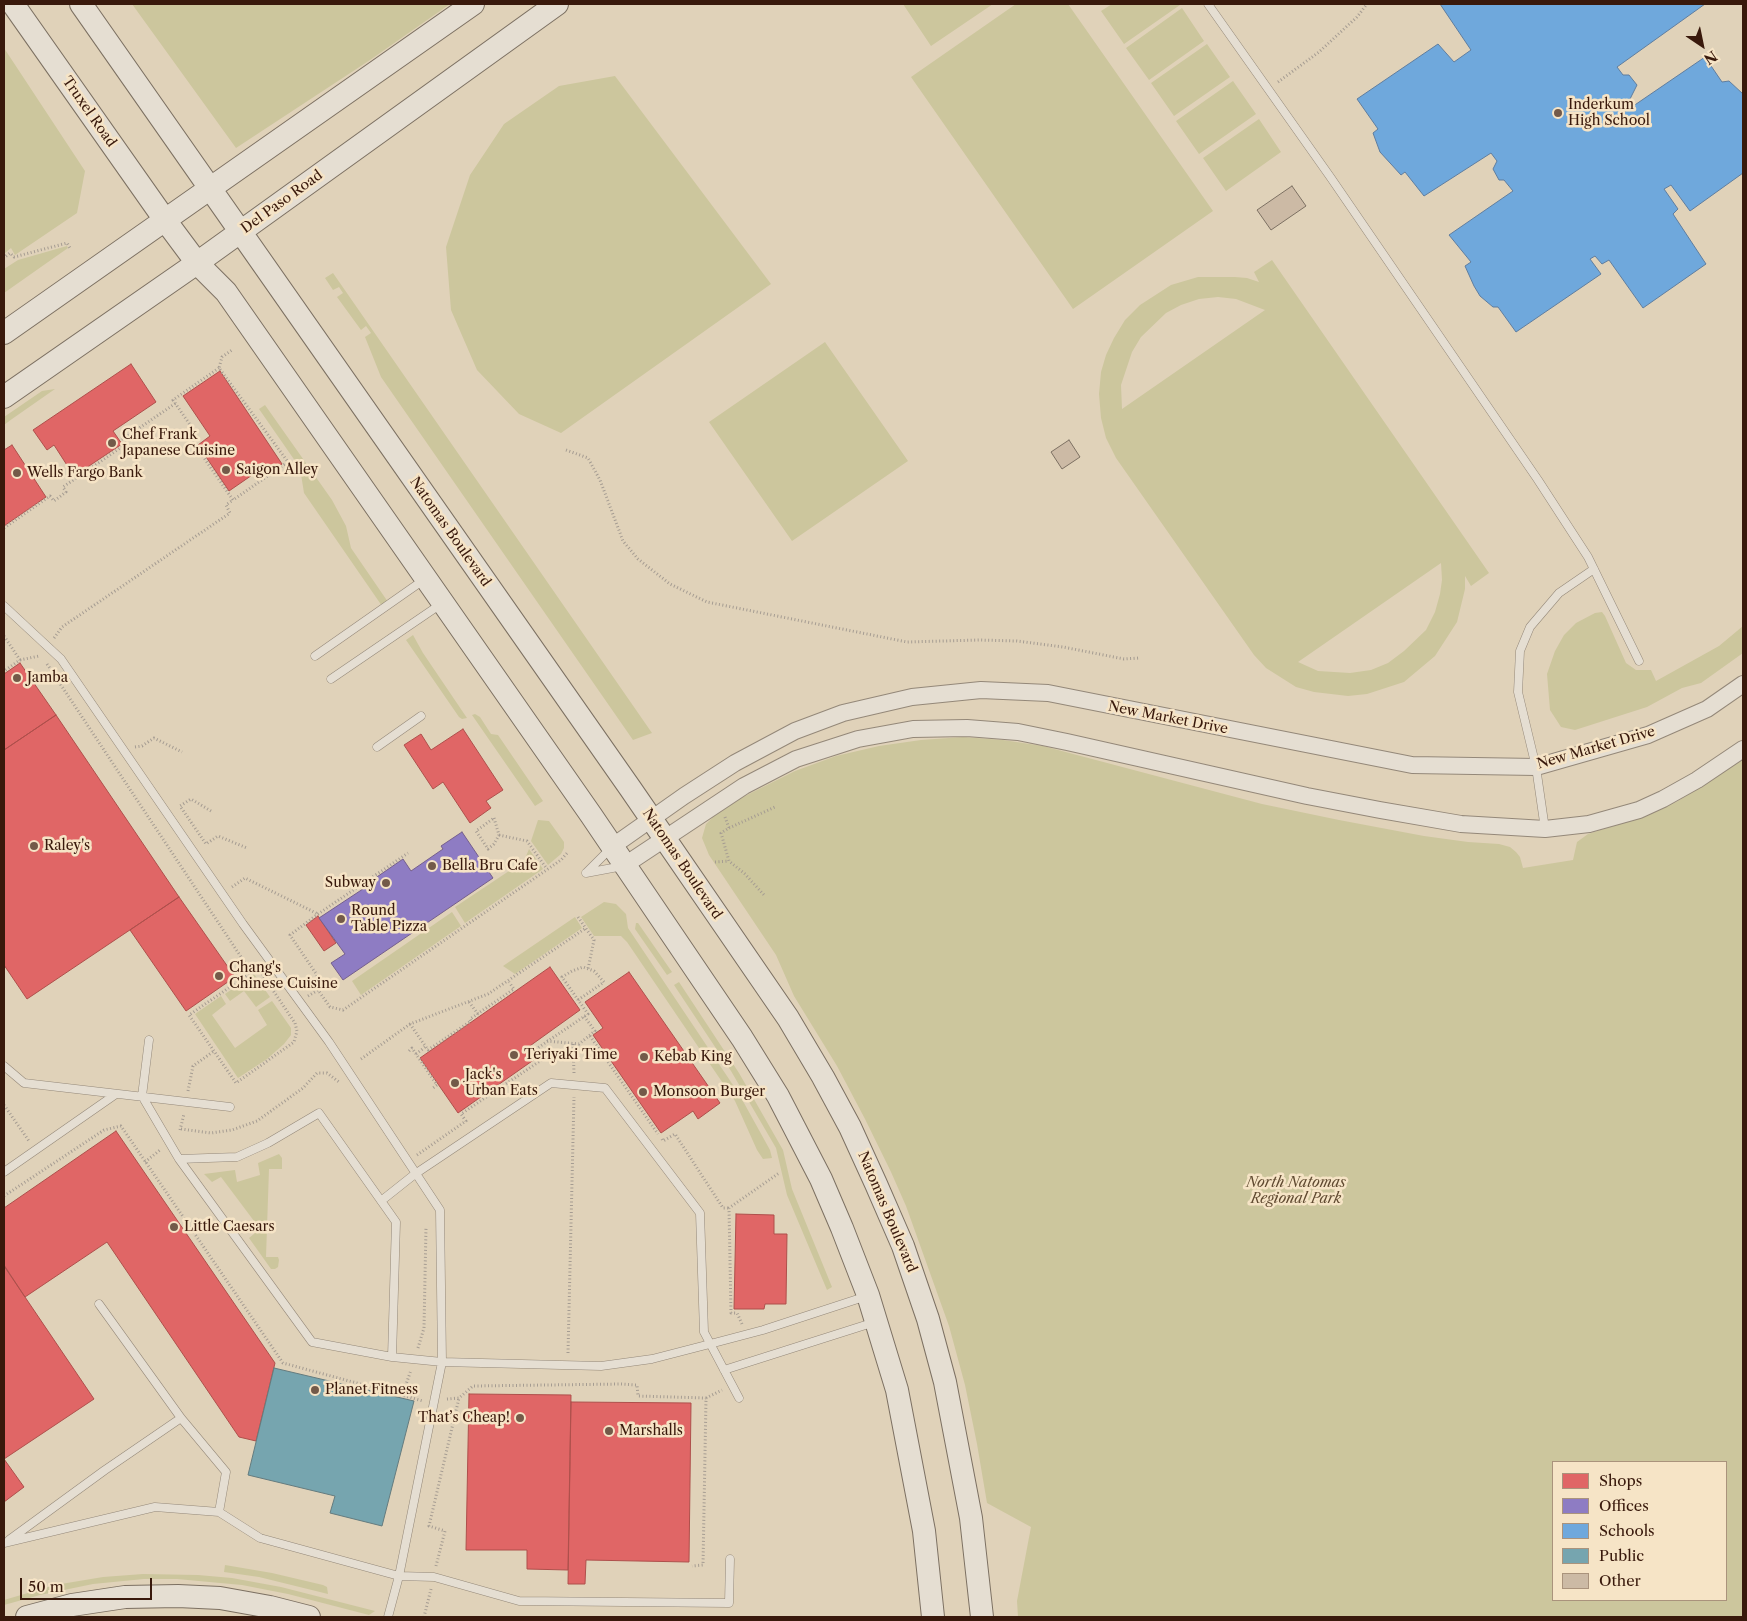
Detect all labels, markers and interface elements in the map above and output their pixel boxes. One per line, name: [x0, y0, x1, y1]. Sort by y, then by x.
north arrow: [1677, 20, 1727, 70]
text: N: [1700, 47, 1720, 68]
street label: Truxel Road: [59, 73, 119, 151]
place label: Inderkum High School: [1568, 97, 1650, 130]
marker: Inderkum High School: [1552, 107, 1564, 119]
street label: Del Paso Road: [238, 167, 326, 237]
place label: Chef Frank Japanese Cuisine: [122, 427, 235, 460]
marker: Chef Frank Japanese Cuisine: [106, 437, 118, 449]
place label: Saigon Alley: [236, 462, 318, 478]
marker: Saigon Alley: [220, 464, 232, 476]
place label: Wells Fargo Bank: [27, 465, 143, 481]
marker: Wells Fargo Bank: [11, 467, 23, 479]
street label: Natomas Boulevard: [406, 474, 494, 590]
place label: Jamba: [27, 670, 68, 686]
marker: Jamba: [11, 672, 23, 684]
street label: New Market Drive: [1107, 698, 1229, 738]
street label: New Market Drive: [1535, 723, 1657, 773]
street label: Natomas Boulevard: [639, 805, 725, 923]
place label: Raley's: [44, 838, 90, 854]
marker: Raley's: [28, 840, 40, 852]
place label: Bella Bru Cafe: [442, 858, 538, 874]
marker: Bella Bru Cafe: [426, 860, 438, 872]
place label: Subway: [325, 875, 376, 891]
marker: Subway: [380, 877, 392, 889]
place label: Round Table Pizza: [351, 903, 427, 936]
marker: Round Table Pizza: [335, 913, 347, 925]
place label: Chang's Chinese Cuisine: [229, 960, 338, 992]
marker: Chang's Chinese Cuisine: [213, 970, 225, 982]
place label: Teriyaki Time: [524, 1047, 617, 1063]
marker: Teriyaki Time: [508, 1049, 520, 1061]
place label: Kebab King: [654, 1049, 732, 1065]
marker: Kebab King: [638, 1051, 650, 1063]
place label: Jack's Urban Eats: [465, 1067, 538, 1100]
marker: Jack's Urban Eats: [449, 1077, 461, 1089]
place label: Monsoon Burger: [653, 1084, 765, 1100]
marker: Monsoon Burger: [637, 1086, 649, 1098]
street label: Natomas Boulevard: [854, 1149, 920, 1275]
park label: North Natomas Regional Park: [1246, 1175, 1346, 1208]
place label: Little Caesars: [184, 1219, 275, 1235]
marker: Little Caesars: [168, 1221, 180, 1233]
place label: Planet Fitness: [325, 1382, 418, 1398]
marker: Planet Fitness: [309, 1384, 321, 1396]
place label: That’s Cheap!: [418, 1410, 510, 1426]
marker: That’s Cheap!: [514, 1412, 526, 1424]
place label: Marshalls: [619, 1423, 683, 1439]
marker: Marshalls: [603, 1425, 615, 1437]
legend: [1552, 1461, 1727, 1601]
text: Shops: [1599, 1471, 1642, 1490]
text: Offices: [1599, 1496, 1649, 1515]
text: Schools: [1599, 1521, 1655, 1540]
text: Public: [1599, 1546, 1644, 1565]
scale bar: [22, 1568, 155, 1600]
text: Other: [1599, 1571, 1641, 1590]
text: 50 m: [28, 1577, 64, 1596]

